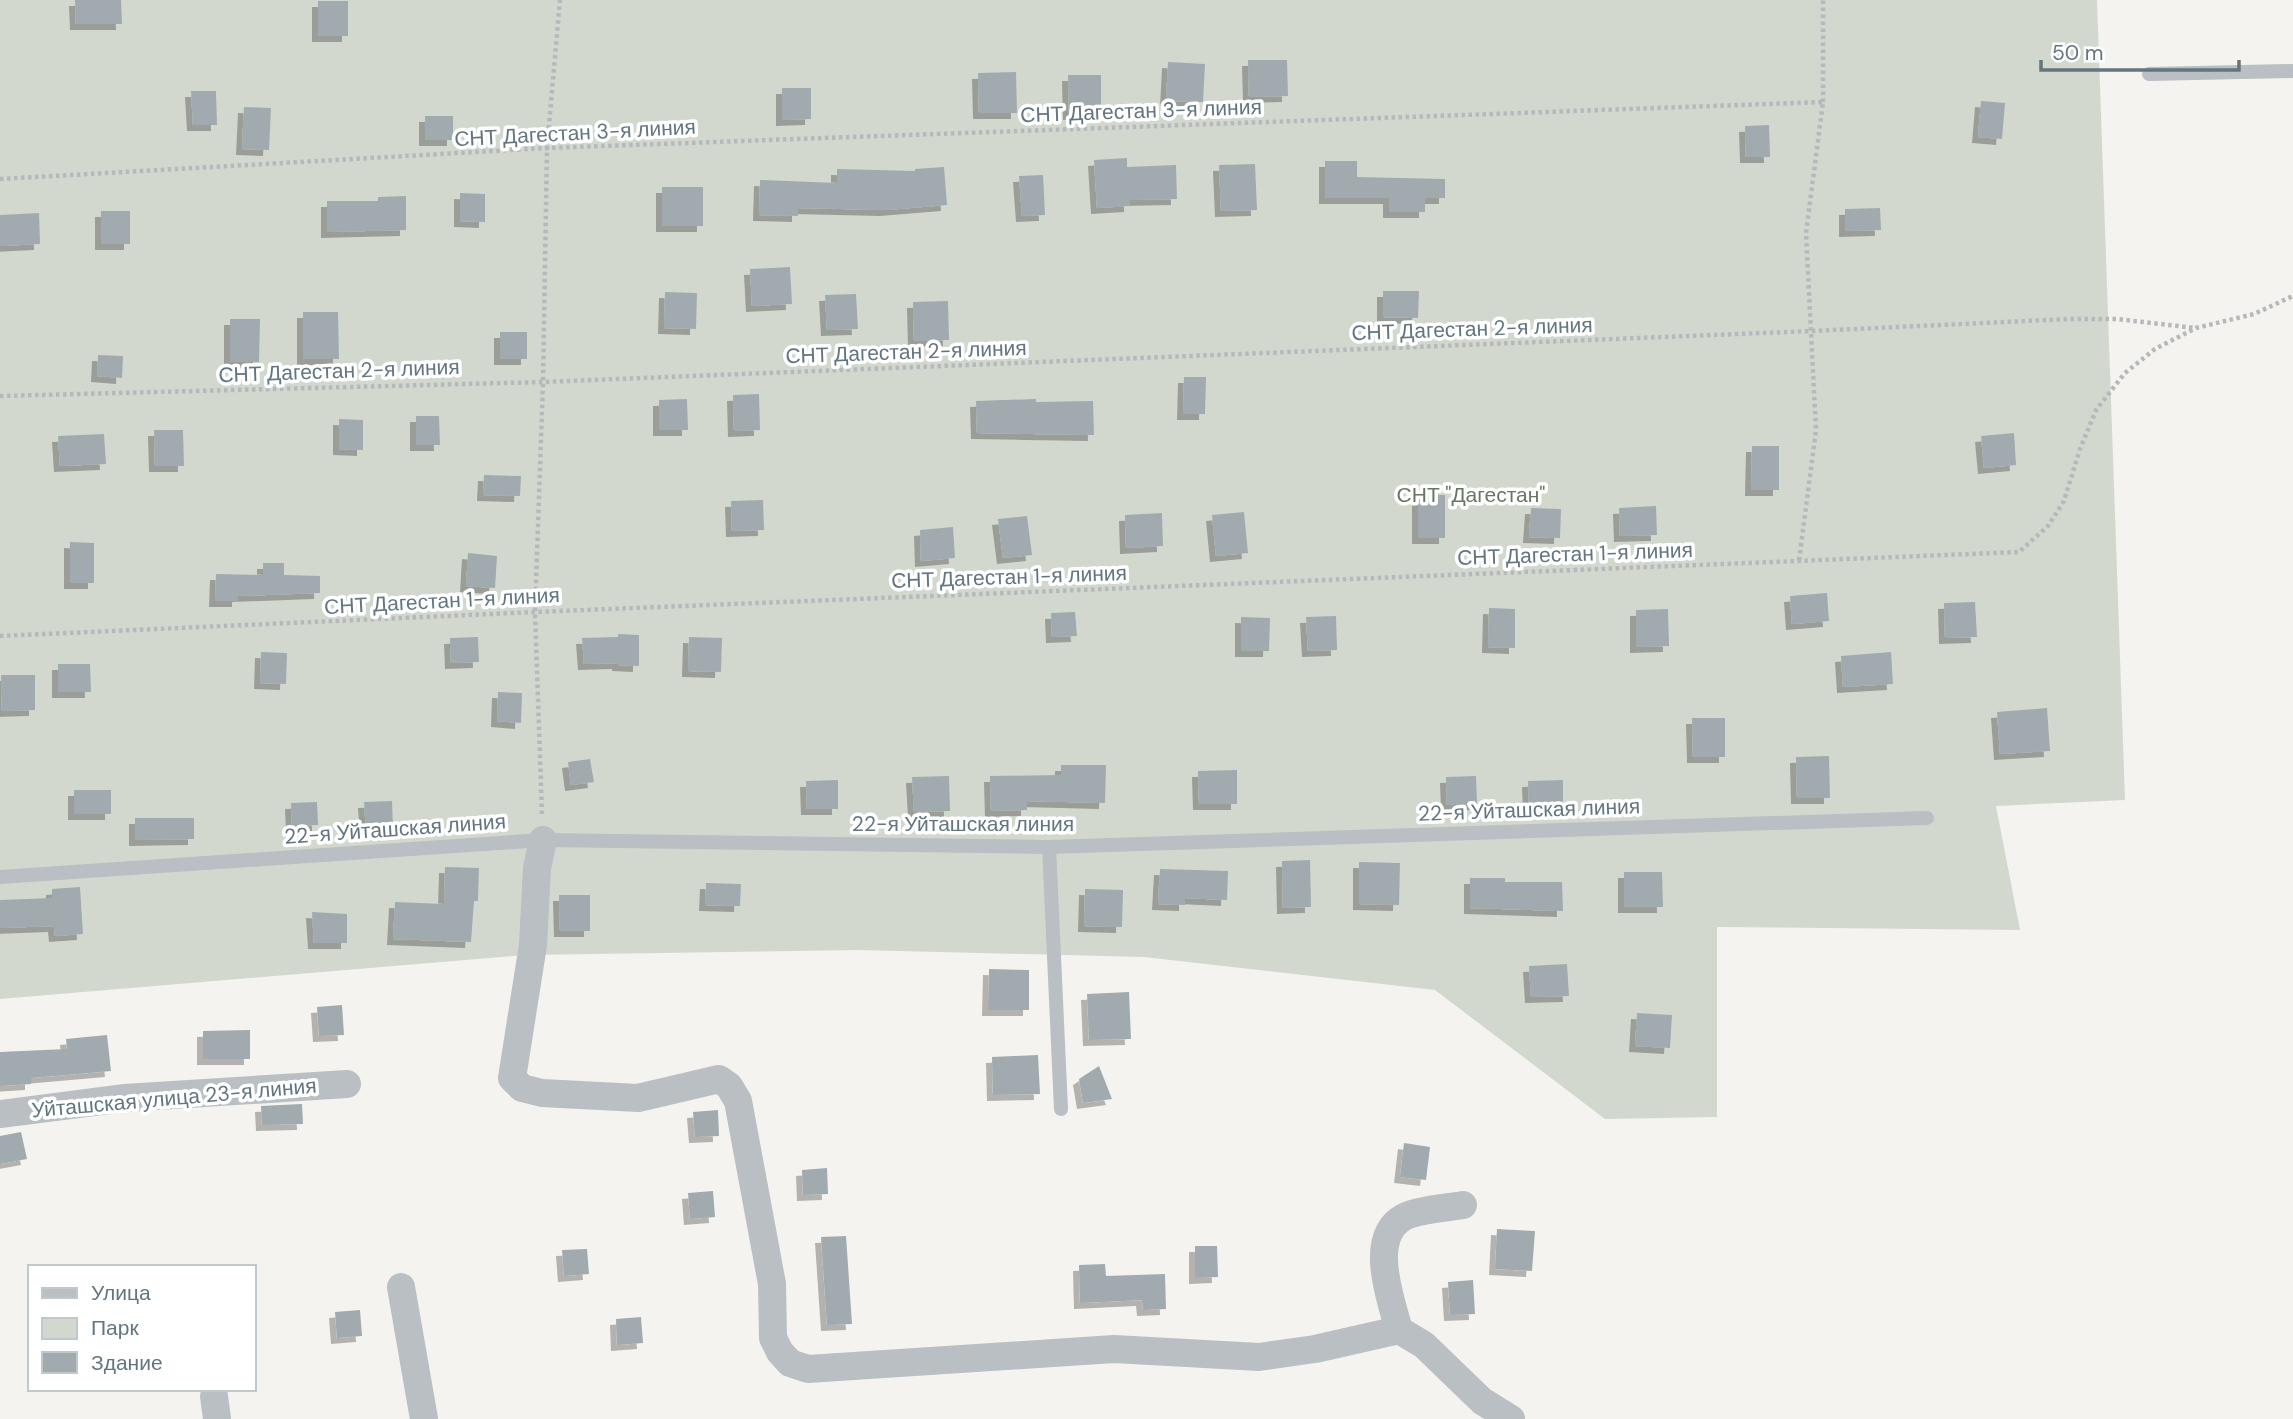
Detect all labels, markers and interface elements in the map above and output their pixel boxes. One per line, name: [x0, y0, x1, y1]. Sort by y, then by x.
scale bar: [2041, 28, 2239, 72]
text: 50 m: [2052, 39, 2103, 67]
street label: СНТ Дагестан 3-я линия: [1020, 93, 1262, 129]
street label: СНТ Дагестан 3-я линия: [454, 113, 696, 153]
street label: СНТ Дагестан 2-я линия: [1351, 311, 1593, 347]
street label: СНТ Дагестан 2-я линия: [785, 334, 1027, 370]
street label: СНТ Дагестан 2-я линия: [218, 353, 460, 389]
park label: СНТ "Дагестан": [1397, 481, 1545, 509]
street label: СНТ Дагестан 1-я линия: [1457, 536, 1693, 572]
street label: СНТ Дагестан 1-я линия: [891, 559, 1127, 595]
street label: СНТ Дагестан 1-я линия: [324, 581, 560, 621]
street label: 22-я Уйташская линия: [1417, 792, 1641, 828]
street label: 22-я Уйташская линия: [283, 807, 507, 851]
street label: 22-я Уйташская линия: [852, 810, 1074, 838]
street label: Уйташская улица 23-я линия: [30, 1072, 318, 1124]
legend: [28, 1265, 256, 1391]
text: Улица: [91, 1279, 151, 1307]
text: Парк: [91, 1314, 139, 1342]
text: Здание: [91, 1349, 163, 1377]

